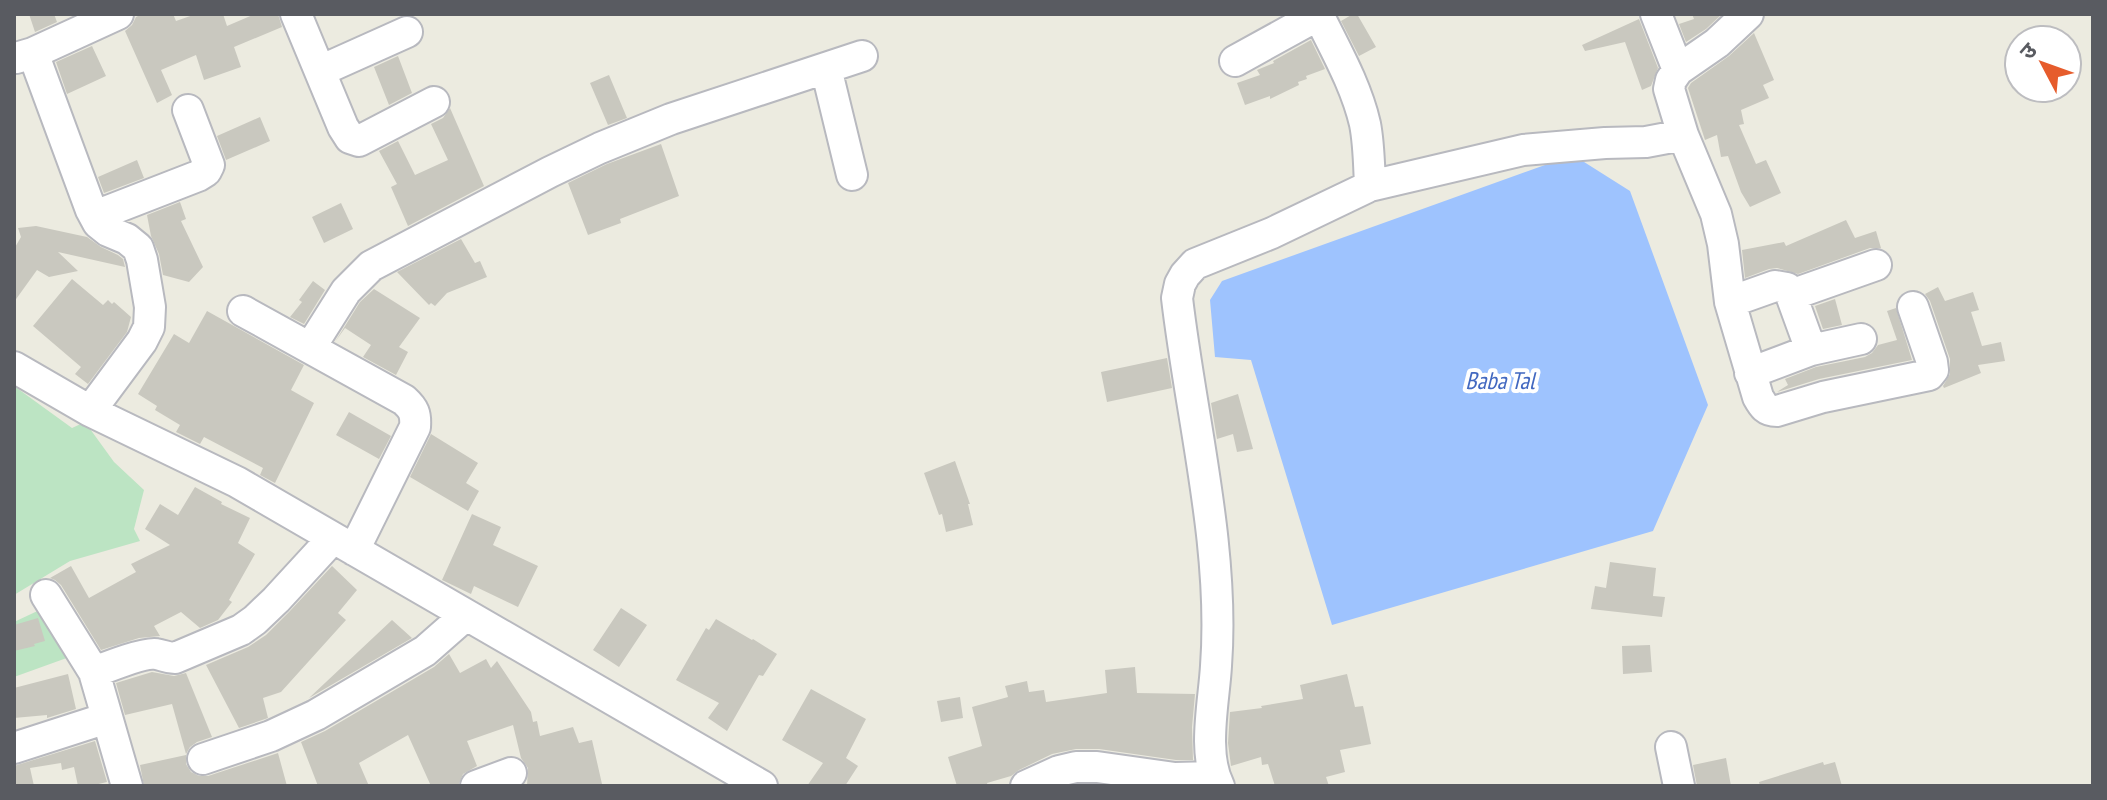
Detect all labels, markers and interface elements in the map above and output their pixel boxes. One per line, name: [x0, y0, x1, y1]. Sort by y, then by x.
north arrow: [2003, 24, 2083, 104]
text: उ: [2013, 36, 2043, 65]
water label: Baba Tal: [1465, 365, 1537, 396]

